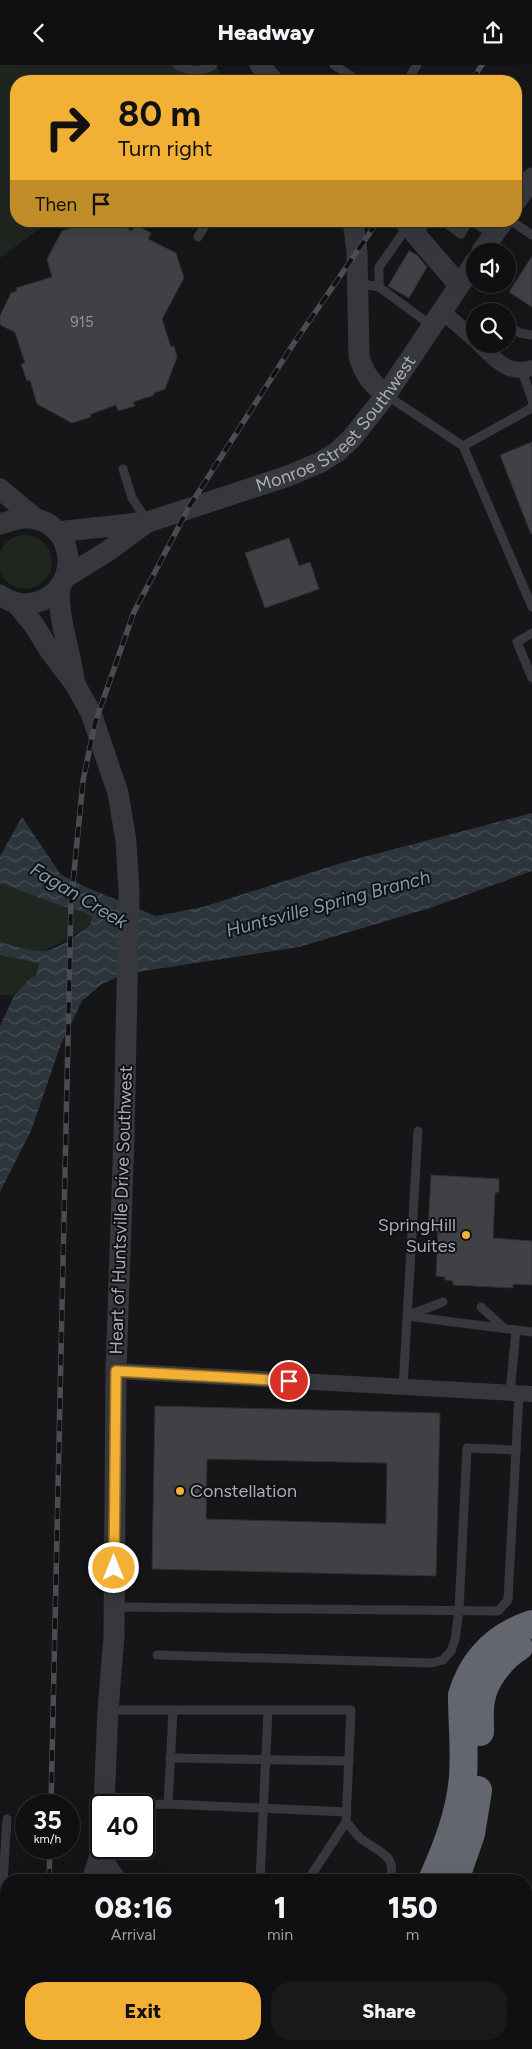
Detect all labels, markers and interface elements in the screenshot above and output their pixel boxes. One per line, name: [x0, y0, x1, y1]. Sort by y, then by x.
icon: back: [25, 19, 53, 47]
text: Headway: [217, 19, 315, 46]
icon: share: [479, 19, 507, 47]
text: 80 m: [118, 93, 201, 135]
icon: right: [35, 95, 100, 160]
text: Turn right: [118, 135, 213, 162]
icon: arrive: [87, 190, 115, 218]
text: Then: [35, 193, 77, 216]
map controls: [466, 243, 516, 353]
button: sound: [466, 243, 516, 293]
button: search: [466, 303, 516, 353]
house number: 915: [70, 313, 94, 331]
street label: Monroe Street Southwest: [253, 351, 420, 497]
water label: Fagan Creek: [26, 857, 132, 934]
water label: Huntsville Spring Branch: [223, 865, 433, 942]
street label: Heart of Huntsville Drive Southwest: [105, 1065, 137, 1355]
place label: SpringHill Suites: [378, 1214, 456, 1257]
marker: SpringHill Suites: [460, 1229, 472, 1241]
pin: [268, 1360, 310, 1402]
icon: arrive: [275, 1367, 303, 1395]
place label: Constellation: [190, 1480, 297, 1502]
marker: Constellation: [174, 1485, 186, 1497]
position arrow: [87, 1541, 139, 1593]
speed limit sign: 40: [90, 1794, 155, 1859]
text: 35: [33, 1805, 62, 1835]
text: km/h: [34, 1832, 61, 1846]
text: 08:16: [94, 1889, 172, 1926]
text: 1: [274, 1889, 286, 1926]
text: 150: [388, 1889, 438, 1926]
text: Arrival: [111, 1925, 156, 1944]
text: min: [267, 1925, 293, 1944]
text: m: [406, 1925, 419, 1944]
button: Exit: [25, 1982, 261, 2040]
button: Share: [271, 1982, 507, 2040]

